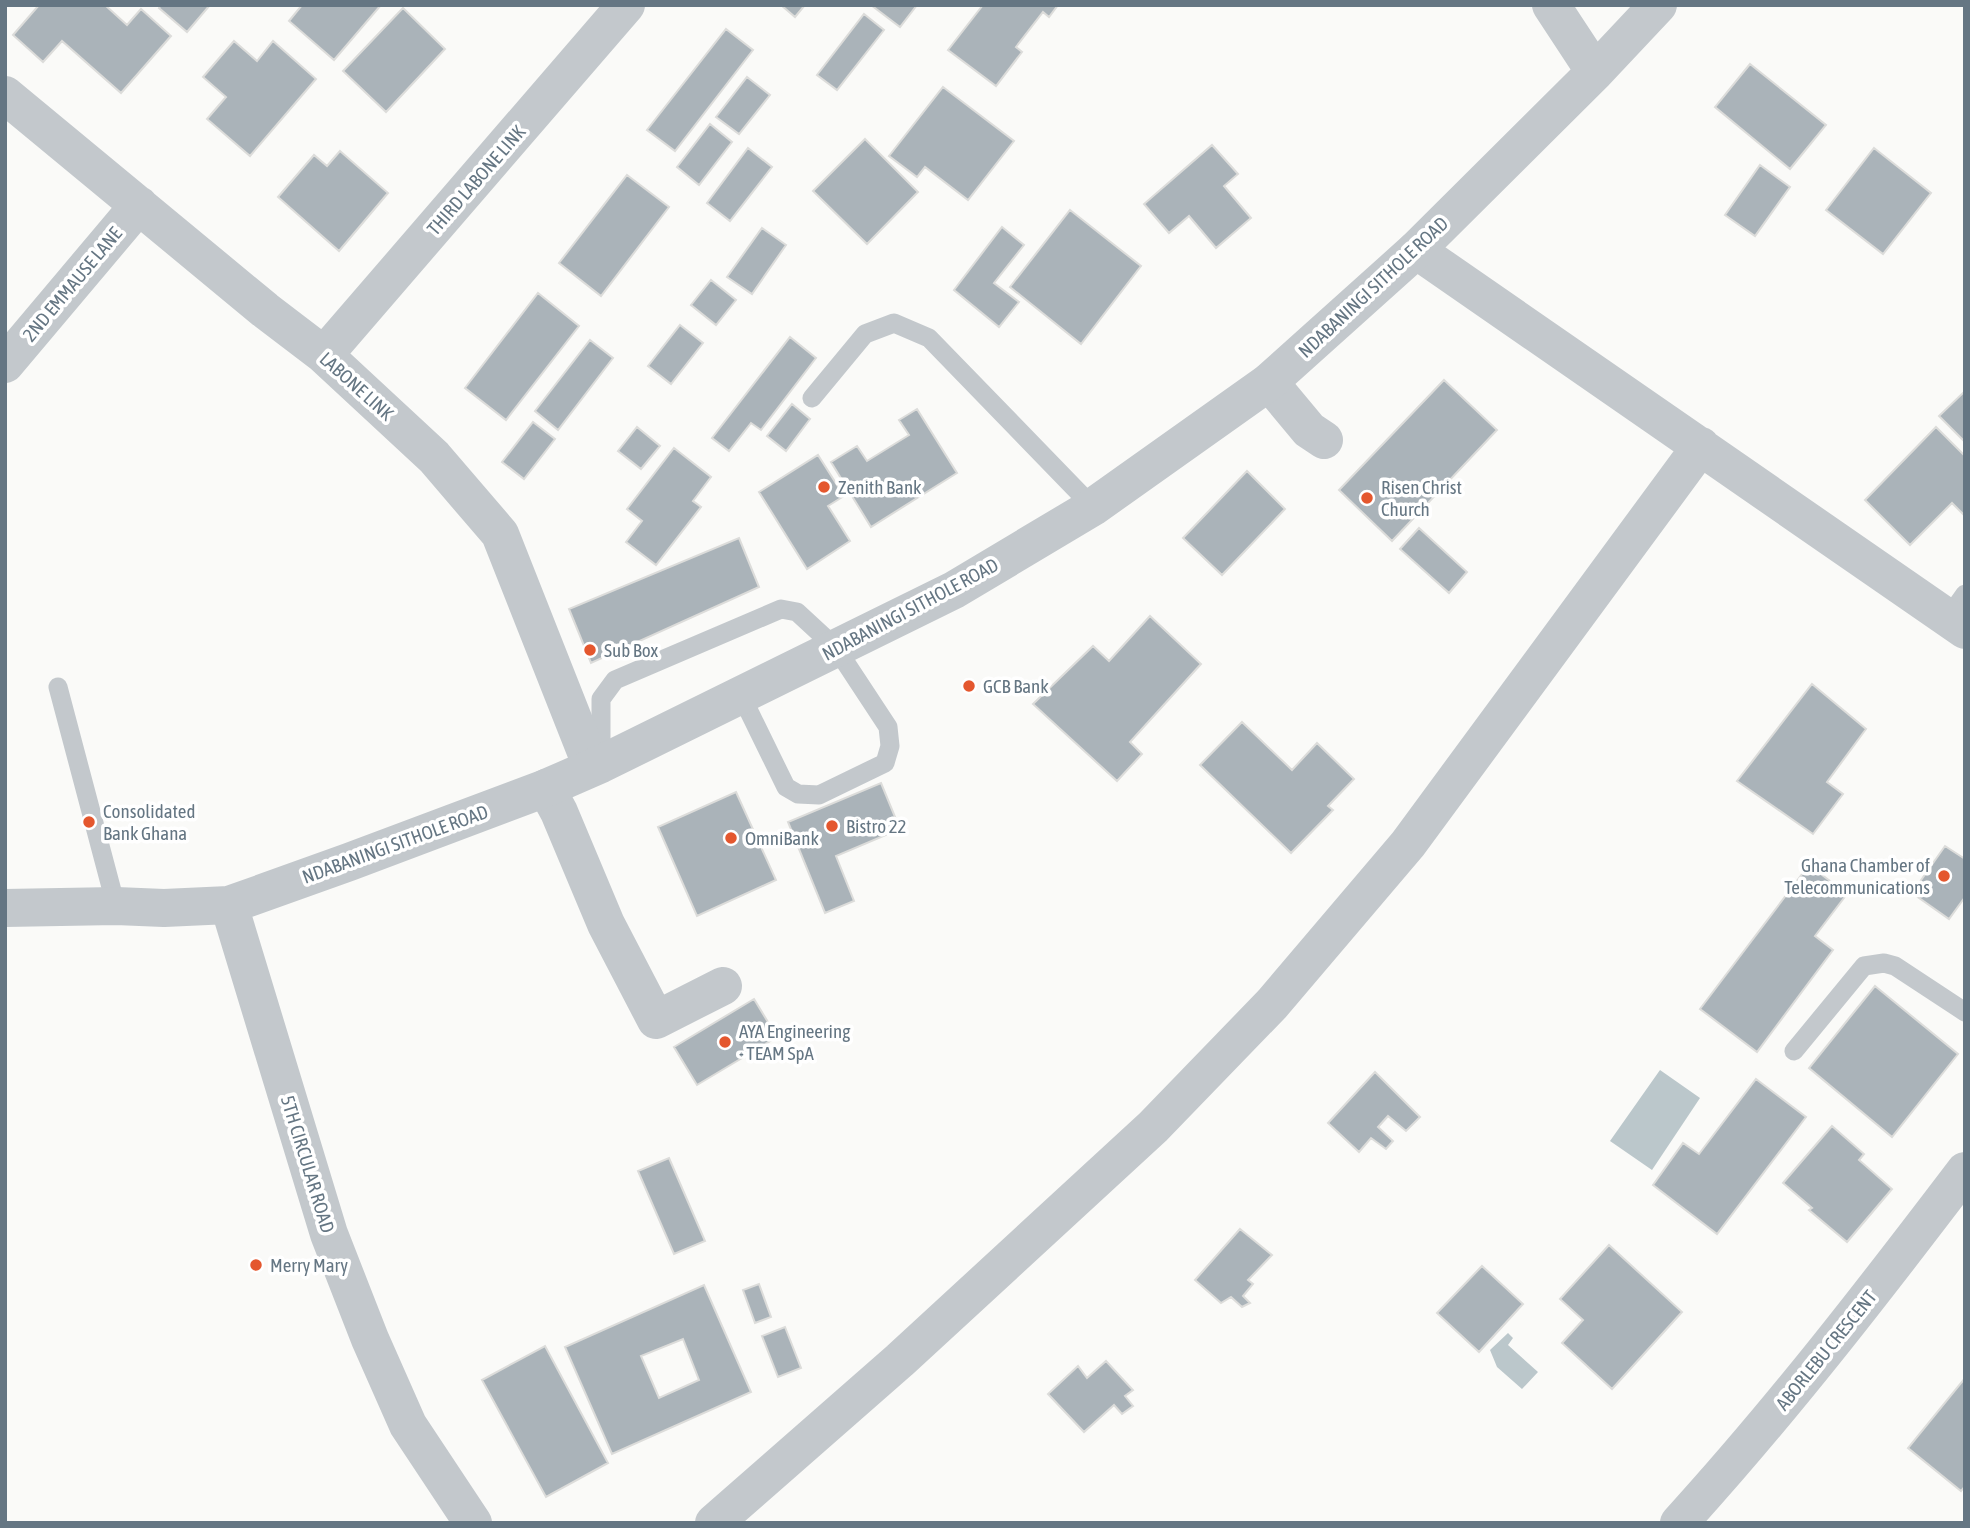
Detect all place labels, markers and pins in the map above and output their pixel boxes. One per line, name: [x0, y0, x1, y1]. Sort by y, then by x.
place label: Zenith Bank: [838, 476, 922, 498]
place label: Risen Christ Church: [1381, 476, 1462, 520]
marker: Zenith Bank: [816, 479, 832, 495]
marker: Risen Christ Church: [1359, 490, 1375, 506]
place label: Sub Box: [604, 639, 659, 661]
marker: Sub Box: [582, 642, 598, 658]
place label: GCB Bank: [983, 675, 1049, 697]
marker: GCB Bank: [961, 678, 977, 694]
place label: Consolidated Bank Ghana: [103, 800, 195, 844]
marker: Consolidated Bank Ghana: [81, 814, 97, 830]
place label: Bistro 22: [846, 815, 907, 837]
marker: Bistro 22: [824, 818, 840, 834]
place label: OmniBank: [745, 827, 819, 849]
marker: OmniBank: [723, 830, 739, 846]
place label: Ghana Chamber of Telecommunications: [1784, 854, 1930, 898]
marker: Ghana Chamber of Telecommunications: [1936, 868, 1952, 884]
place label: AYA Engineering - TEAM SpA: [739, 1020, 851, 1064]
marker: AYA Engineering - TEAM SpA: [717, 1034, 733, 1050]
place label: Merry Mary: [270, 1254, 348, 1276]
marker: Merry Mary: [248, 1257, 264, 1273]

